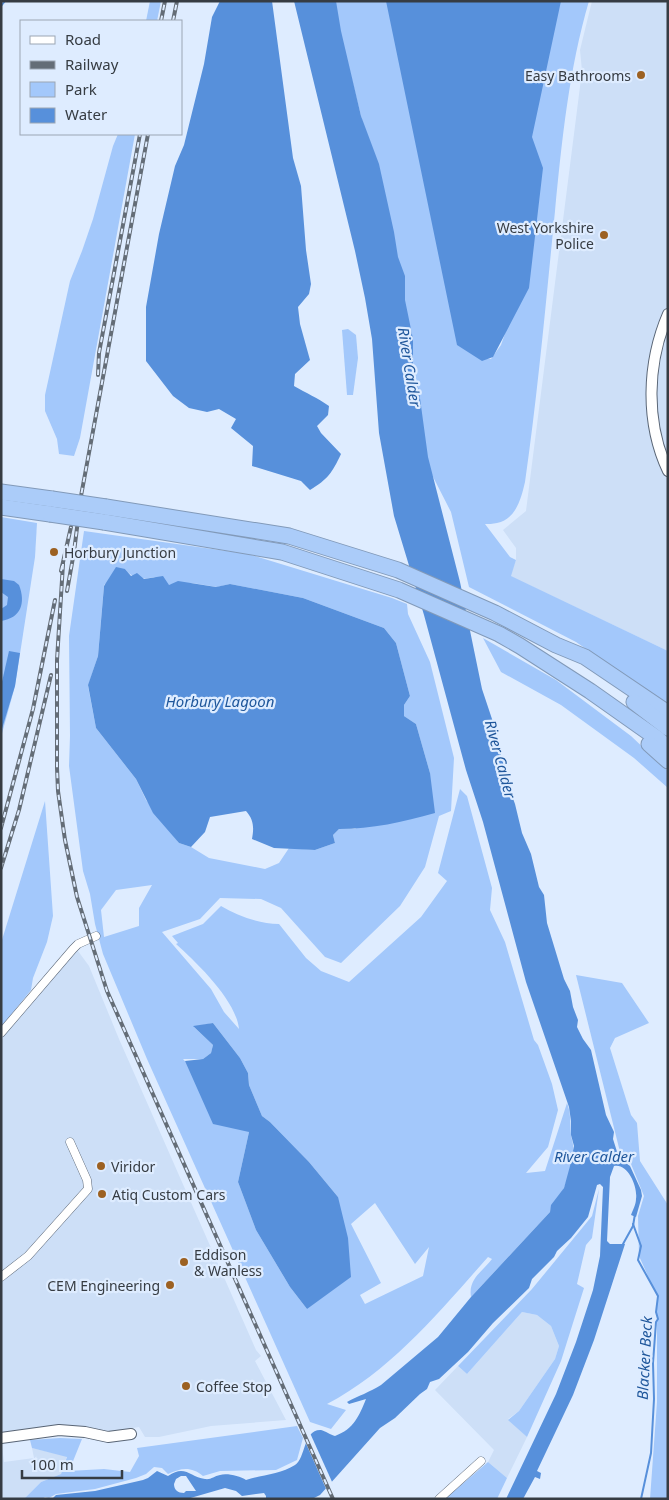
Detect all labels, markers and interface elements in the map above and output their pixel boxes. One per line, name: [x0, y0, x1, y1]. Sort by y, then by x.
legend: [20, 20, 182, 135]
text: Road: [65, 29, 101, 49]
text: Railway: [65, 54, 119, 74]
place label: Easy Bathrooms: [525, 66, 631, 85]
marker: Easy Bathrooms: [635, 69, 647, 81]
text: Park: [65, 79, 97, 99]
text: Water: [65, 104, 107, 124]
place label: West Yorkshire Police: [497, 218, 594, 253]
marker: West Yorkshire Police: [598, 229, 610, 241]
water label: River Calder: [394, 326, 426, 409]
place label: Horbury Junction: [64, 543, 176, 562]
marker: Horbury Junction: [48, 546, 60, 558]
water label: Horbury Lagoon: [166, 691, 274, 711]
water label: River Calder: [481, 718, 521, 801]
water label: River Calder: [554, 1146, 635, 1166]
place label: Viridor: [111, 1157, 155, 1176]
marker: Viridor: [95, 1160, 107, 1172]
place label: Atiq Custom Cars: [112, 1185, 226, 1204]
marker: Atiq Custom Cars: [96, 1188, 108, 1200]
place label: Eddison & Wanless: [194, 1245, 262, 1280]
marker: Eddison & Wanless: [178, 1256, 190, 1268]
place label: CEM Engineering: [47, 1276, 160, 1295]
marker: CEM Engineering: [164, 1279, 176, 1291]
water label: Blacker Beck: [632, 1315, 656, 1400]
place label: Coffee Stop: [196, 1377, 272, 1396]
marker: Coffee Stop: [180, 1380, 192, 1392]
scale bar: [22, 1448, 122, 1480]
text: 100 m: [30, 1454, 74, 1474]

